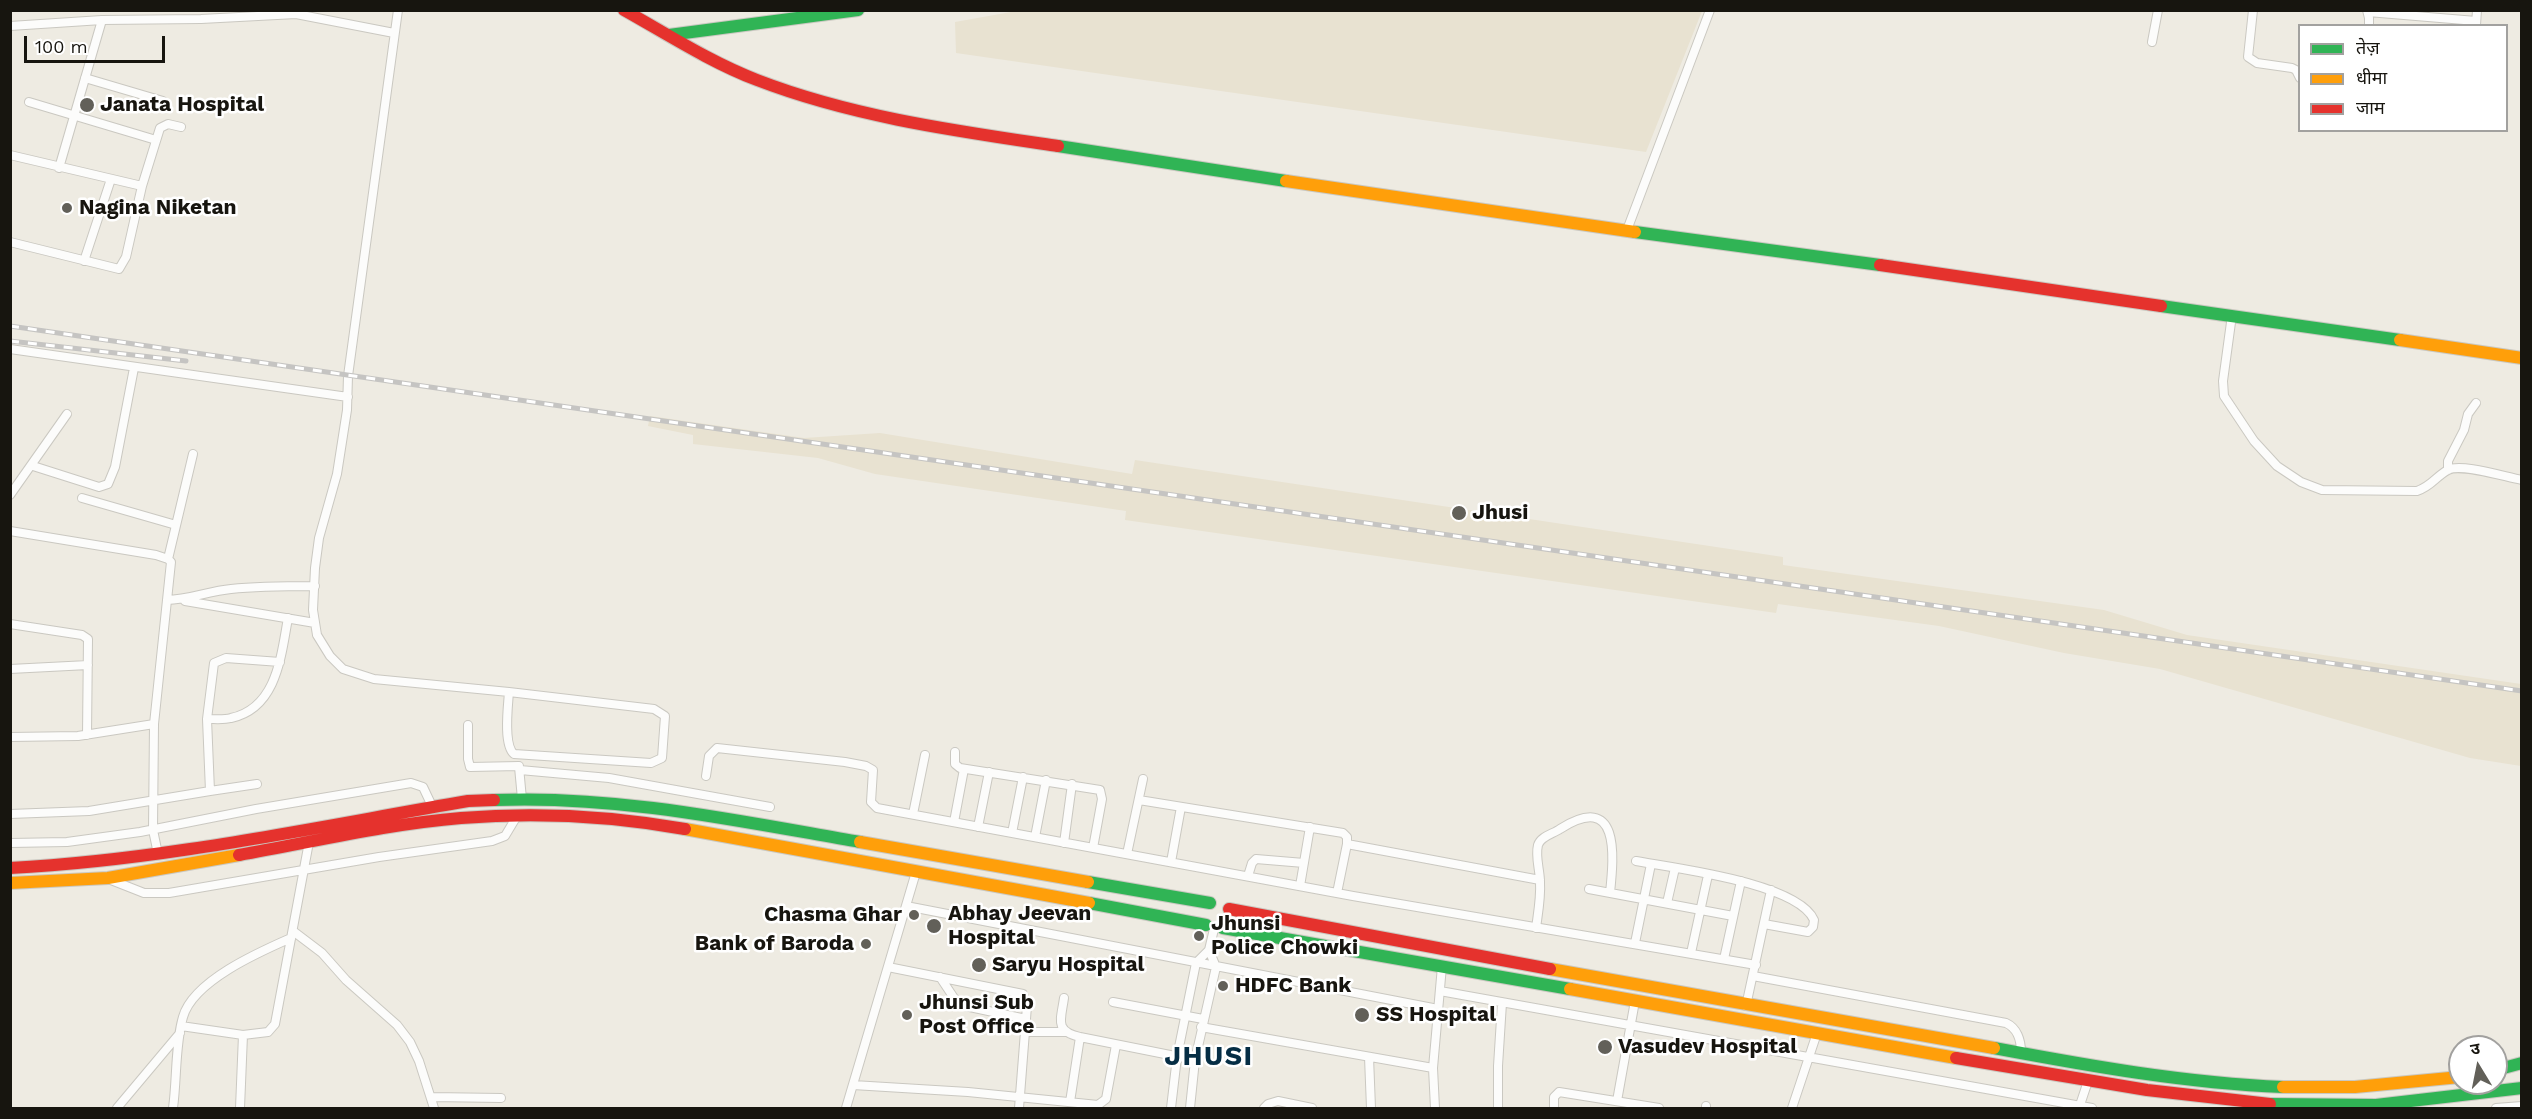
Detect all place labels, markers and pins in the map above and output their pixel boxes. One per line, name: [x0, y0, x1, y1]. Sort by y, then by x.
place label: Janata Hospital: [100, 92, 264, 118]
marker: Janata Hospital: [78, 96, 96, 114]
place label: Nagina Niketan: [79, 195, 237, 221]
marker: Nagina Niketan: [60, 201, 74, 215]
place label: Jhusi: [1472, 500, 1528, 526]
marker: Jhusi: [1450, 504, 1468, 522]
place label: Abhay Jeevan Hospital: [948, 901, 1091, 951]
place label: Chasma Ghar: [764, 902, 902, 928]
marker: Chasma Ghar: [907, 908, 921, 922]
place label: Jhunsi Police Chowki: [1211, 911, 1358, 961]
marker: Abhay Jeevan Hospital: [925, 917, 943, 935]
marker: Jhunsi Police Chowki: [1192, 929, 1206, 943]
place label: Bank of Baroda: [695, 931, 854, 957]
marker: Bank of Baroda: [859, 937, 873, 951]
place label: Saryu Hospital: [992, 952, 1144, 978]
marker: Saryu Hospital: [970, 956, 988, 974]
place label: HDFC Bank: [1235, 973, 1351, 999]
marker: HDFC Bank: [1216, 979, 1230, 993]
place label: Jhunsi Sub Post Office: [919, 990, 1034, 1040]
place label: SS Hospital: [1376, 1002, 1496, 1028]
marker: SS Hospital: [1353, 1006, 1371, 1024]
marker: Jhunsi Sub Post Office: [900, 1008, 914, 1022]
place label: Vasudev Hospital: [1618, 1034, 1797, 1060]
marker: Vasudev Hospital: [1596, 1038, 1614, 1056]

